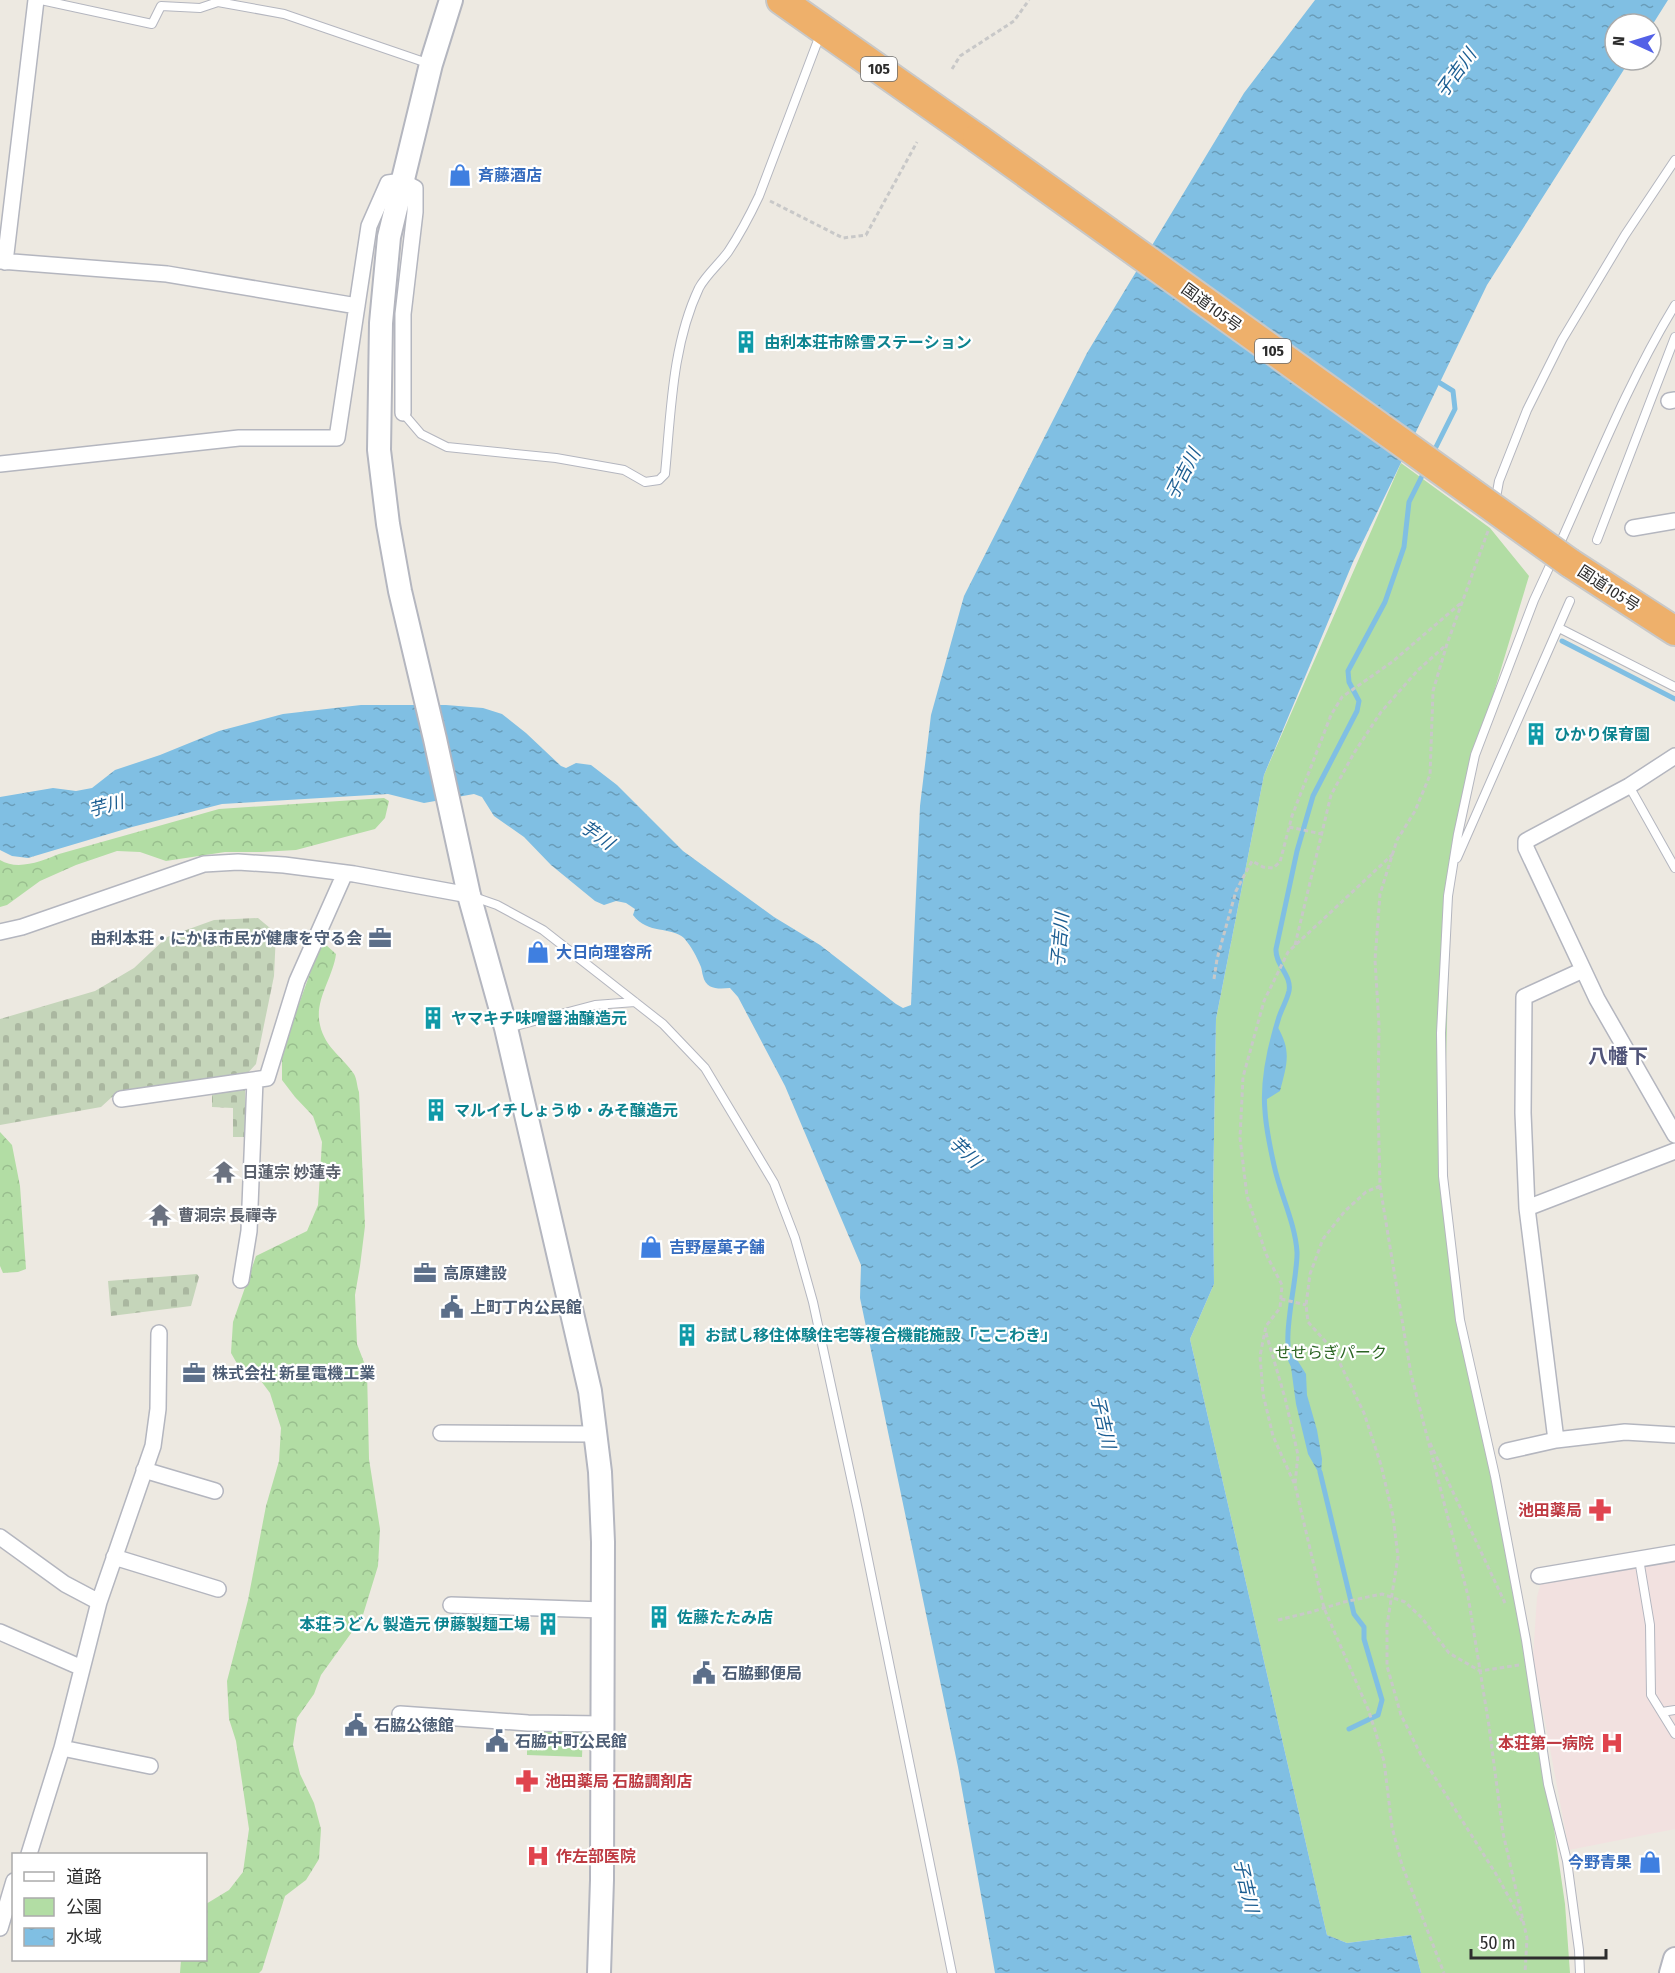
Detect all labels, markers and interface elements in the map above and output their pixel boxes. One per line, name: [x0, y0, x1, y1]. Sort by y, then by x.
north arrow: [1603, 12, 1663, 72]
text: N: [1609, 36, 1628, 46]
water label: 子吉川: [1431, 43, 1482, 101]
road number: 105: [861, 57, 897, 81]
shop icon: 斉藤酒店: [447, 162, 473, 188]
place label: 斉藤酒店: [478, 166, 542, 185]
street label: 国道105号: [1178, 279, 1246, 336]
building icon: 由利本荘市除雪ステーション: [733, 329, 759, 355]
place label: 由利本荘市除雪ステーション: [764, 333, 972, 352]
road number: 105: [1255, 339, 1291, 363]
water label: 子吉川: [1161, 443, 1206, 503]
street label: 国道105号: [1574, 561, 1643, 615]
building icon: ひかり保育園: [1523, 721, 1549, 747]
place label: ひかり保育園: [1554, 725, 1650, 744]
water label: 芋川: [86, 790, 128, 821]
water label: 芋川: [576, 816, 620, 855]
water label: 子吉川: [1047, 910, 1073, 968]
office icon: 由利本荘・にかほ市民が健康を守る会: [367, 925, 393, 951]
place label: 由利本荘・にかほ市民が健康を守る会: [90, 929, 362, 948]
shop icon: 大日向理容所: [525, 939, 551, 965]
place label: 大日向理容所: [556, 943, 652, 962]
building icon: ヤマキチ味噌醤油醸造元: [420, 1005, 446, 1031]
place label: ヤマキチ味噌醤油醸造元: [451, 1009, 627, 1028]
district label: 八幡下: [1588, 1044, 1648, 1068]
building icon: マルイチしょうゆ・みそ醸造元: [423, 1097, 449, 1123]
place label: マルイチしょうゆ・みそ醸造元: [454, 1101, 678, 1120]
water label: 芋川: [944, 1132, 987, 1174]
temple icon: 日蓮宗 妙蓮寺: [211, 1159, 237, 1185]
place label: 日蓮宗 妙蓮寺: [242, 1163, 341, 1182]
temple icon: 曹洞宗 長禪寺: [147, 1202, 173, 1228]
place label: 曹洞宗 長禪寺: [178, 1206, 277, 1225]
shop icon: 吉野屋菓子舗: [638, 1234, 664, 1260]
place label: 吉野屋菓子舗: [669, 1238, 765, 1257]
office icon: 高原建設: [412, 1260, 438, 1286]
place label: 高原建設: [443, 1264, 507, 1283]
public building icon: 上町丁内公民館: [439, 1294, 465, 1320]
place label: 上町丁内公民館: [470, 1298, 582, 1317]
building icon: お試し移住体験住宅等複合機能施設「ここわき」: [674, 1322, 700, 1348]
place label: お試し移住体験住宅等複合機能施設「ここわき」: [705, 1326, 1057, 1345]
park label: せせらぎパーク: [1275, 1343, 1387, 1362]
office icon: 株式会社 新星電機工業: [181, 1360, 207, 1386]
place label: 株式会社 新星電機工業: [212, 1364, 375, 1383]
water label: 子吉川: [1086, 1393, 1120, 1453]
pharmacy icon: 池田薬局: [1587, 1497, 1613, 1523]
place label: 池田薬局: [1518, 1501, 1582, 1520]
building icon: 佐藤たたみ店: [646, 1604, 672, 1630]
place label: 佐藤たたみ店: [676, 1608, 773, 1627]
building icon: 本荘うどん 製造元 伊藤製麺工場: [535, 1611, 561, 1637]
place label: 本荘うどん 製造元 伊藤製麺工場: [299, 1615, 530, 1634]
public building icon: 石脇郵便局: [691, 1660, 717, 1686]
place label: 石脇郵便局: [722, 1664, 802, 1683]
public building icon: 石脇公徳館: [343, 1712, 369, 1738]
place label: 石脇公徳館: [374, 1716, 454, 1735]
public building icon: 石脇中町公民館: [484, 1728, 510, 1754]
hospital icon: 本荘第一病院: [1599, 1730, 1625, 1756]
place label: 石脇中町公民館: [515, 1732, 627, 1751]
place label: 本荘第一病院: [1498, 1734, 1594, 1753]
pharmacy icon: 池田薬局 石脇調剤店: [514, 1768, 540, 1794]
place label: 池田薬局 石脇調剤店: [545, 1772, 692, 1791]
hospital icon: 作左部医院: [525, 1843, 551, 1869]
place label: 作左部医院: [556, 1847, 636, 1866]
shop icon: 今野青果: [1637, 1849, 1663, 1875]
legend: [12, 1853, 207, 1961]
place label: 今野青果: [1568, 1853, 1632, 1872]
water label: 子吉川: [1229, 1857, 1263, 1917]
text: 道路: [66, 1866, 102, 1888]
text: 公園: [66, 1896, 102, 1918]
scale bar: [1471, 1922, 1606, 1960]
text: 水域: [66, 1926, 102, 1948]
text: 50 m: [1480, 1932, 1516, 1954]

